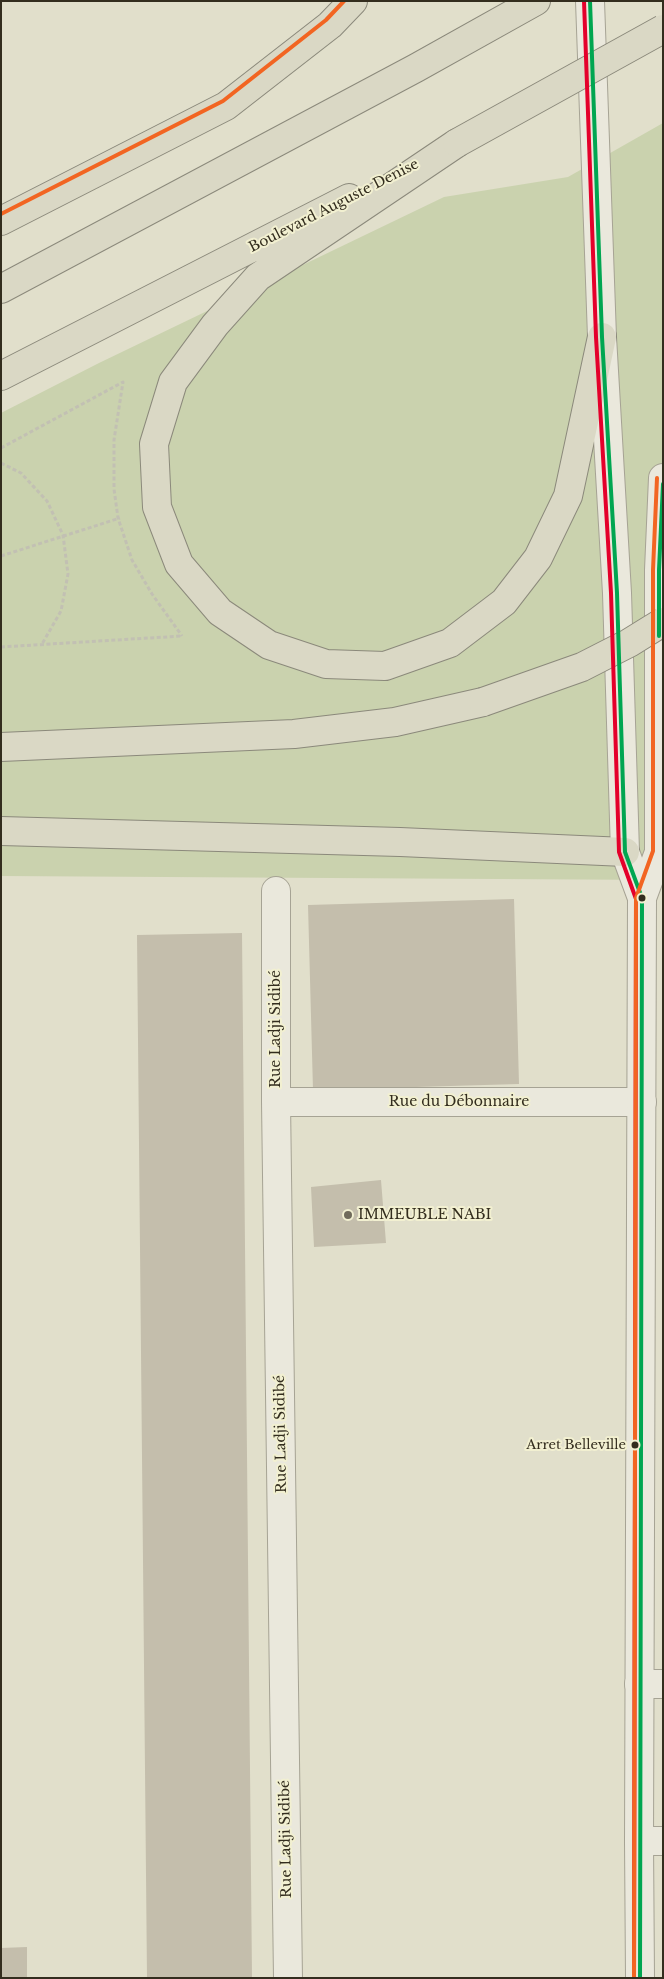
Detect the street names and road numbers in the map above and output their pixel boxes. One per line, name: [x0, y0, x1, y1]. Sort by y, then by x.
street label: Boulevard Auguste Denise: [246, 156, 422, 256]
street label: Rue Ladji Sidibé: [268, 970, 284, 1088]
street label: Rue du Débonnaire: [389, 1094, 529, 1110]
street label: Rue Ladji Sidibé: [272, 1375, 290, 1493]
street label: Rue Ladji Sidibé: [277, 1780, 295, 1898]

